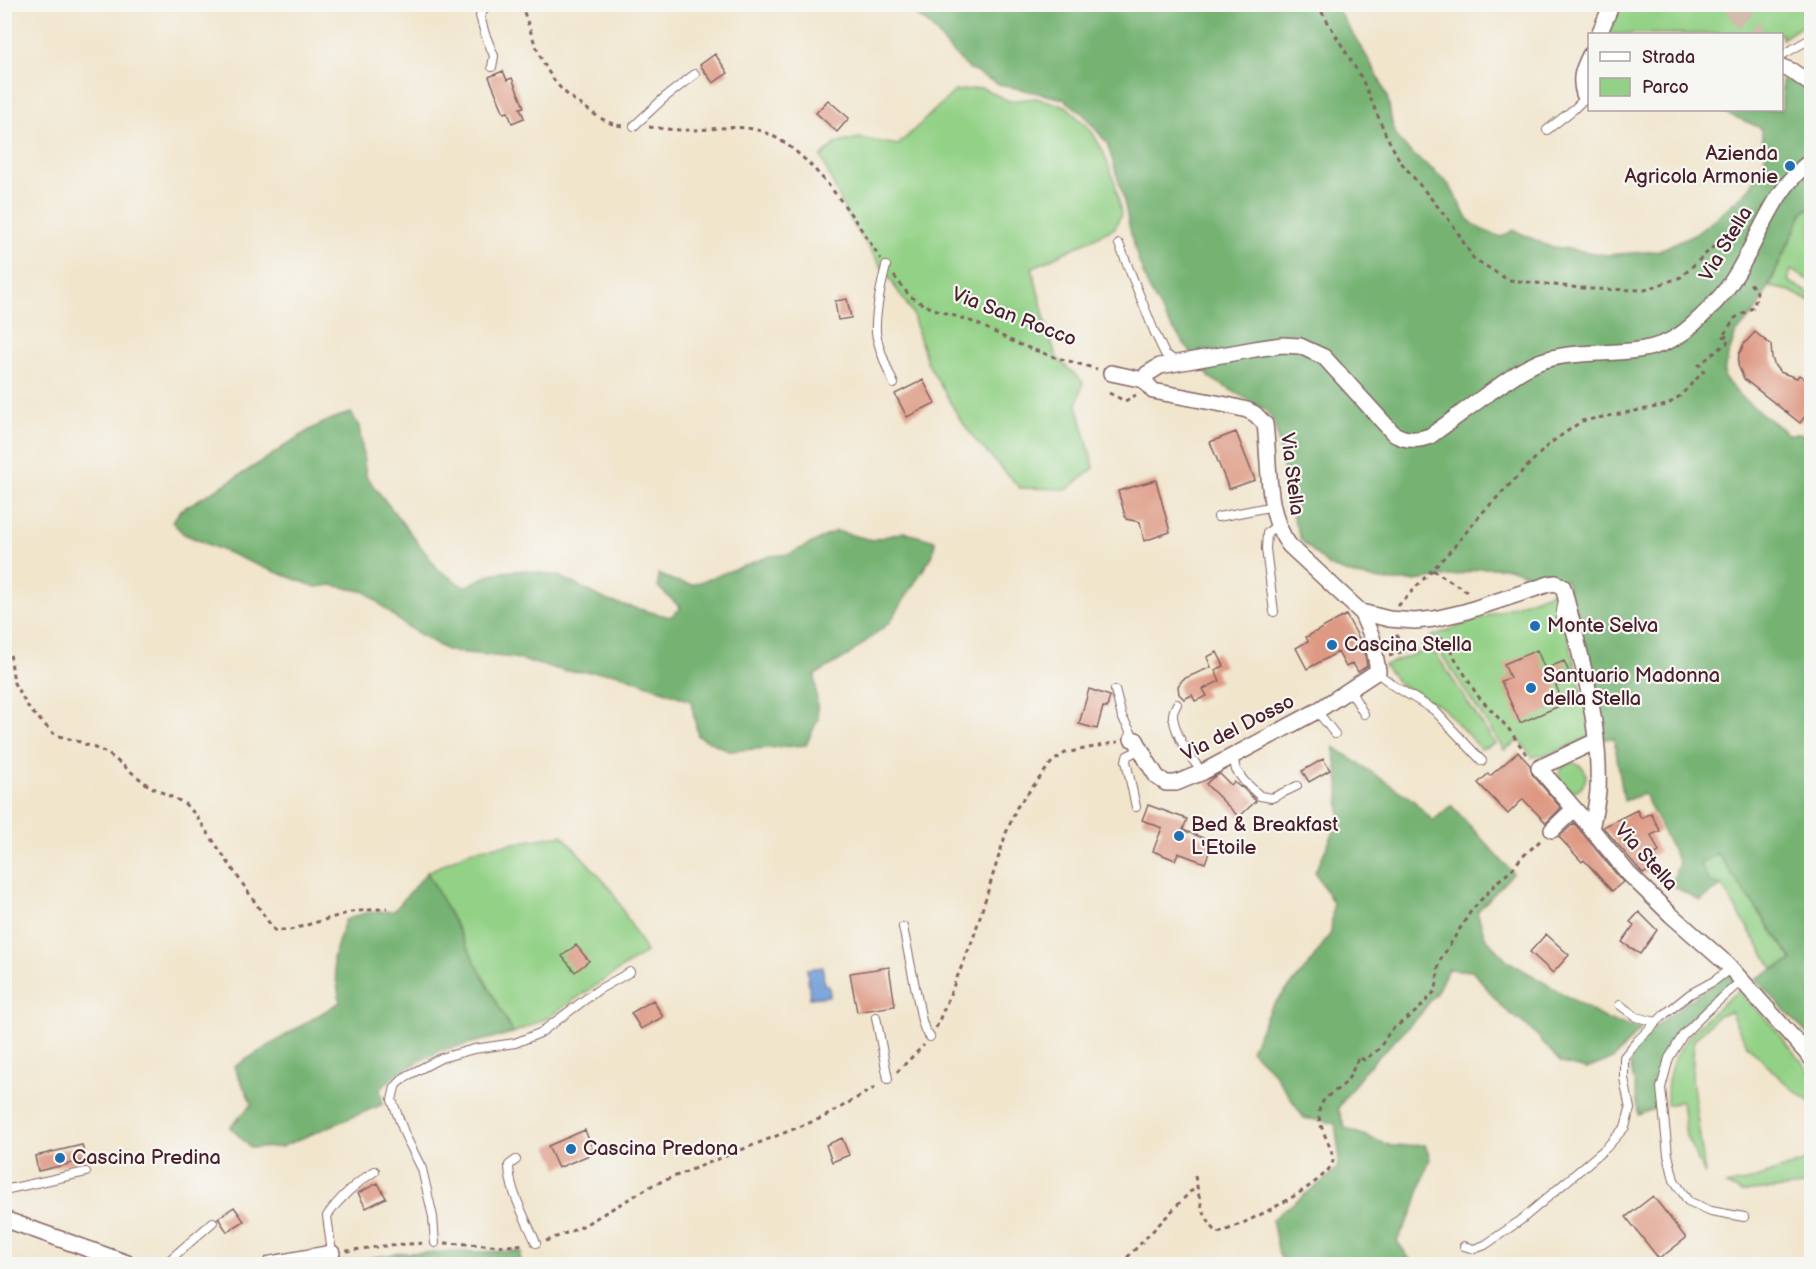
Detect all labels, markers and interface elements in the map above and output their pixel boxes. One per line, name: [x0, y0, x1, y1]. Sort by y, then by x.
legend: [1588, 33, 1783, 111]
text: Strada: [1642, 47, 1695, 68]
text: Parco: [1642, 77, 1689, 98]
place label: Azienda Agricola Armonie: [1625, 142, 1778, 189]
marker: Azienda Agricola Armonie: [1783, 159, 1797, 173]
street label: Via Stella: [1694, 202, 1758, 286]
street label: Via San Rocco: [948, 282, 1080, 352]
street label: Via Stella: [1275, 431, 1309, 517]
place label: Monte Selva: [1547, 614, 1658, 638]
marker: Monte Selva: [1528, 619, 1542, 633]
place label: Cascina Stella: [1344, 633, 1472, 657]
marker: Cascina Stella: [1325, 638, 1339, 652]
place label: Santuario Madonna della Stella: [1543, 664, 1720, 711]
marker: Santuario Madonna della Stella: [1524, 681, 1538, 695]
street label: Via del Dosso: [1177, 689, 1299, 767]
place label: Bed & Breakfast L'Etoile: [1191, 813, 1338, 860]
street label: Via Stella: [1609, 818, 1683, 896]
marker: Bed & Breakfast L'Etoile: [1172, 829, 1186, 843]
place label: Cascina Predona: [583, 1137, 738, 1161]
marker: Cascina Predona: [564, 1142, 578, 1156]
place label: Cascina Predina: [72, 1146, 221, 1170]
marker: Cascina Predina: [53, 1151, 67, 1165]

